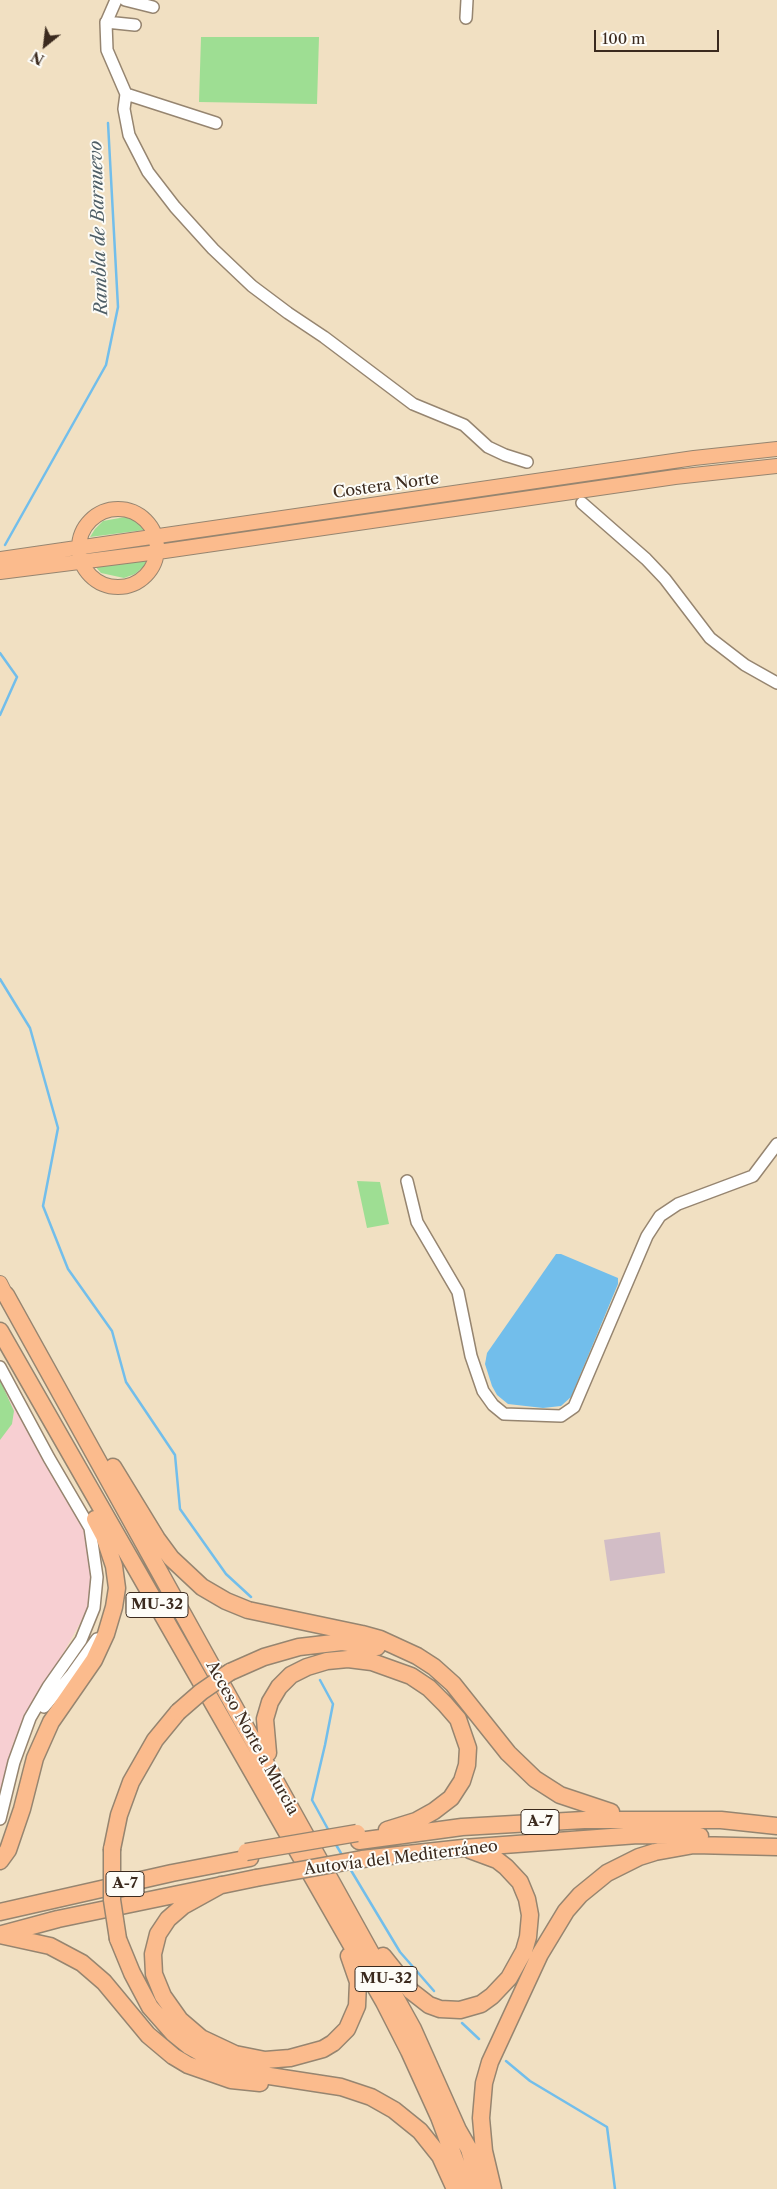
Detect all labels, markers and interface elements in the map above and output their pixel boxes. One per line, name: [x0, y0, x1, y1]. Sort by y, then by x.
north arrow: [20, 20, 70, 70]
scale bar: [597, 20, 722, 52]
text: 100 m: [602, 29, 645, 48]
text: N: [28, 47, 47, 69]
water label: Rambla de Barnuevo: [85, 140, 113, 316]
street label: Costera Norte: [332, 469, 440, 503]
road number: MU-32: [126, 1592, 188, 1618]
street label: Acceso Norte a Murcia: [202, 1658, 302, 1818]
road number: A-7: [521, 1810, 559, 1834]
street label: Autovía del Mediterráneo: [303, 1837, 499, 1879]
road number: A-7: [106, 1872, 144, 1896]
road number: MU-32: [355, 1966, 417, 1992]

